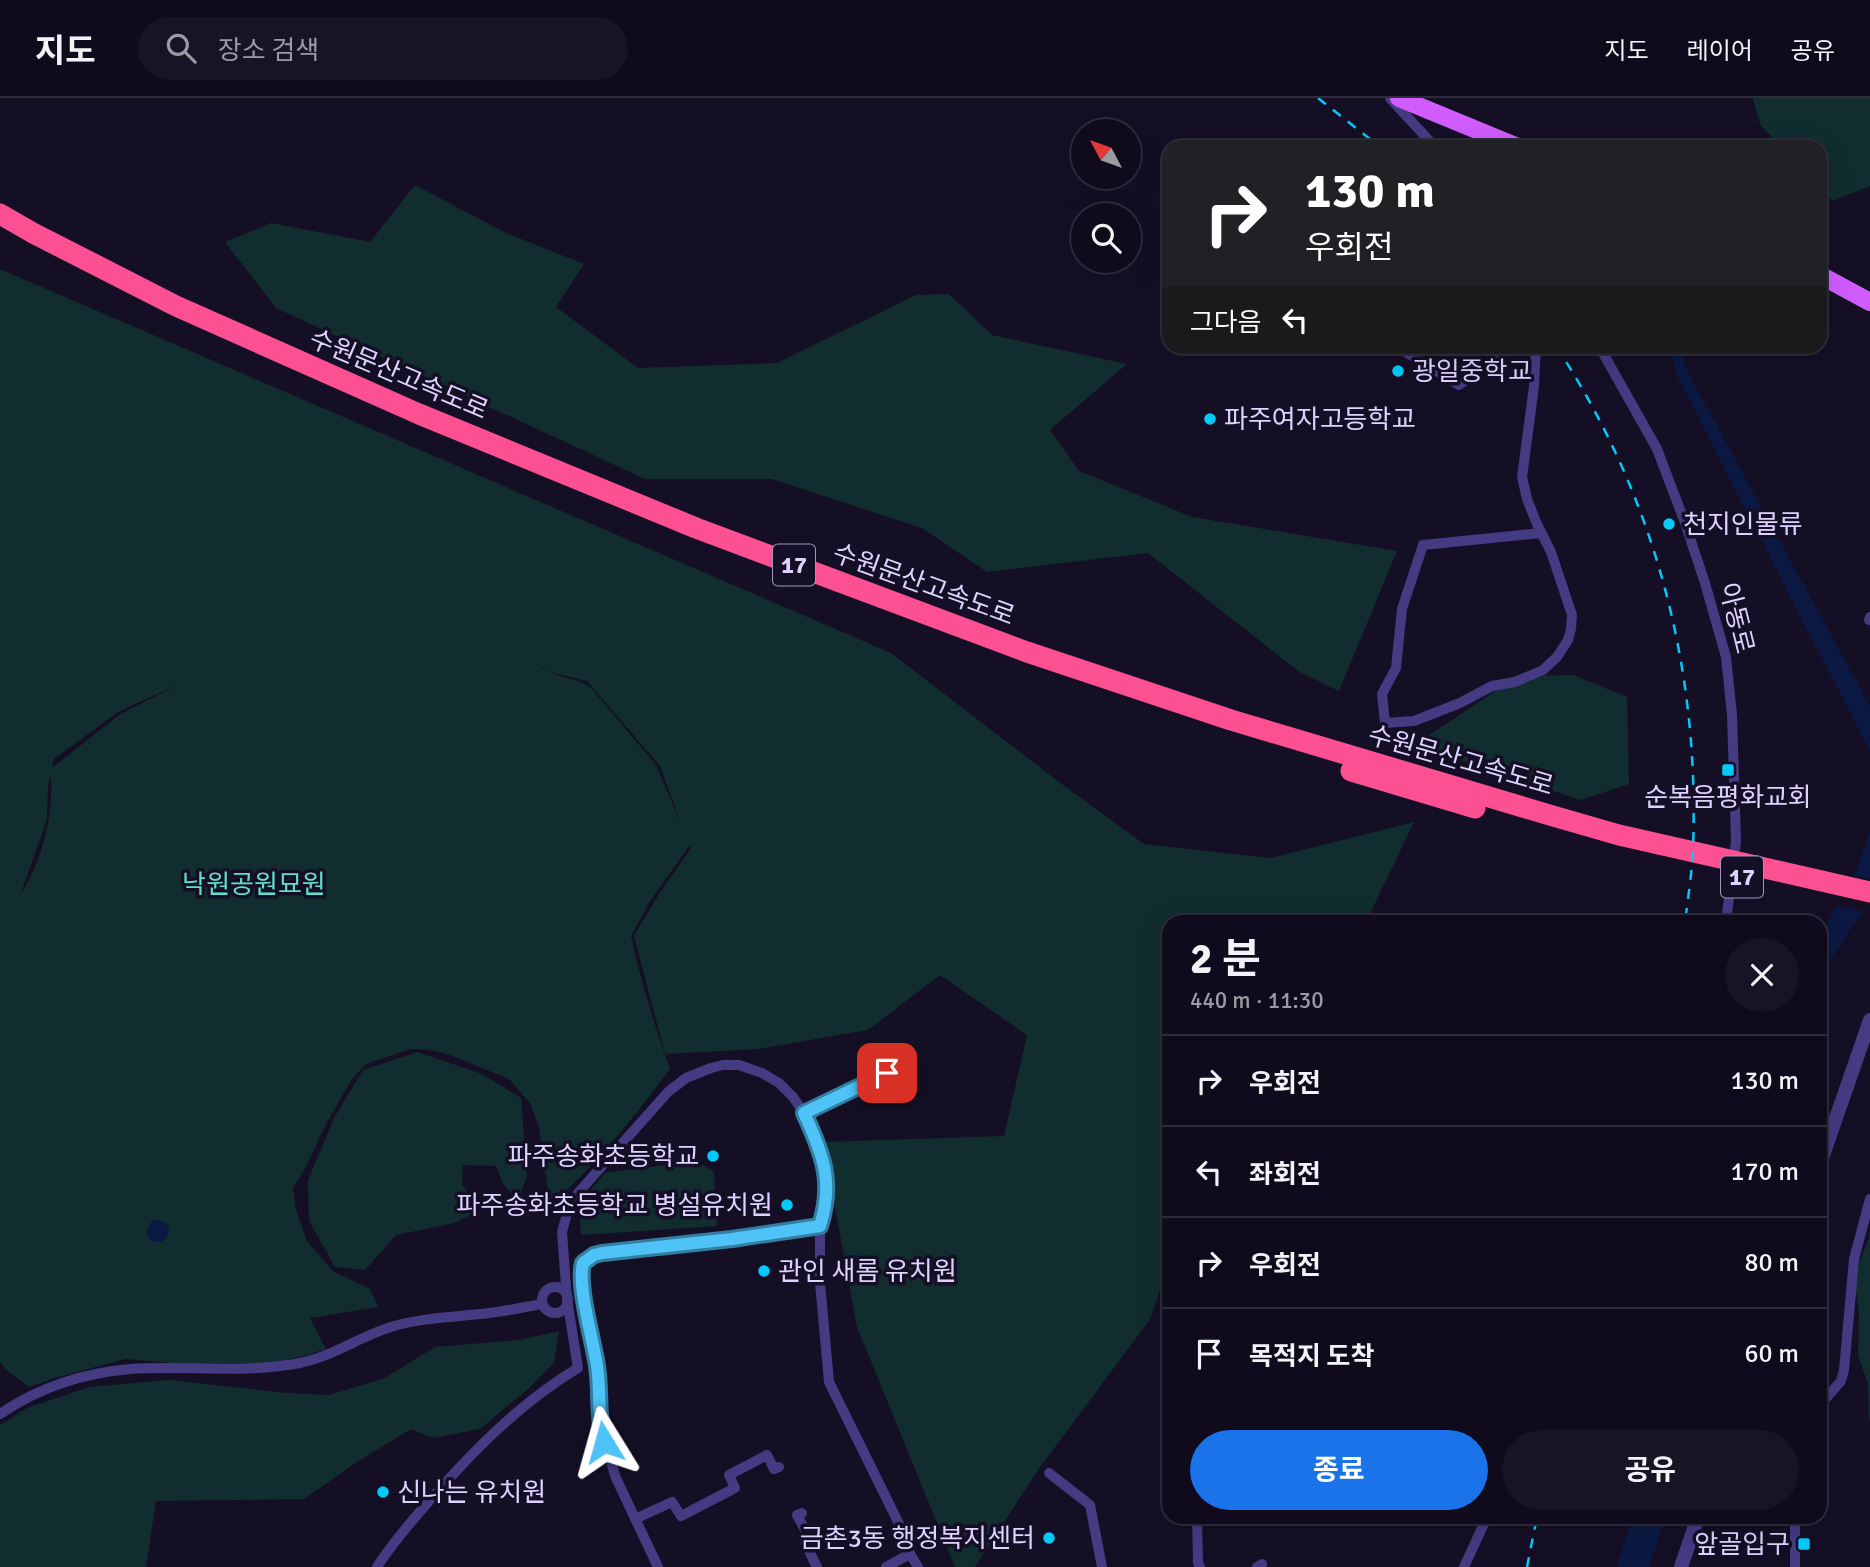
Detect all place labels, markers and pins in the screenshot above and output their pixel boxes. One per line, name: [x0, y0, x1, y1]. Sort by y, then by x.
place label: 광일중학교: [1412, 356, 1532, 388]
marker: 광일중학교: [1390, 363, 1406, 379]
place label: 파주여자고등학교: [1224, 404, 1415, 436]
marker: 파주여자고등학교: [1202, 411, 1218, 427]
place label: 천지인물류: [1683, 509, 1803, 541]
marker: 천지인물류: [1661, 516, 1677, 532]
marker: 순복음평화교회: [1720, 762, 1736, 778]
place label: 순복음평화교회: [1644, 782, 1812, 814]
pin: [857, 1043, 917, 1103]
place label: 파주송화초등학교: [508, 1141, 699, 1173]
marker: 파주송화초등학교: [705, 1148, 721, 1164]
place label: 파주송화초등학교 병설유치원: [456, 1190, 773, 1222]
marker: 파주송화초등학교 병설유치원: [779, 1197, 795, 1213]
place label: 관인 새롬 유치원: [778, 1256, 957, 1288]
marker: 관인 새롬 유치원: [756, 1263, 772, 1279]
place label: 신나는 유치원: [397, 1477, 546, 1509]
marker: 신나는 유치원: [375, 1484, 391, 1500]
place label: 금촌3동 행정복지센터: [800, 1523, 1035, 1555]
place label: 앞골입구: [1694, 1529, 1790, 1561]
marker: 금촌3동 행정복지센터: [1041, 1530, 1057, 1546]
marker: 앞골입구: [1796, 1536, 1812, 1552]

